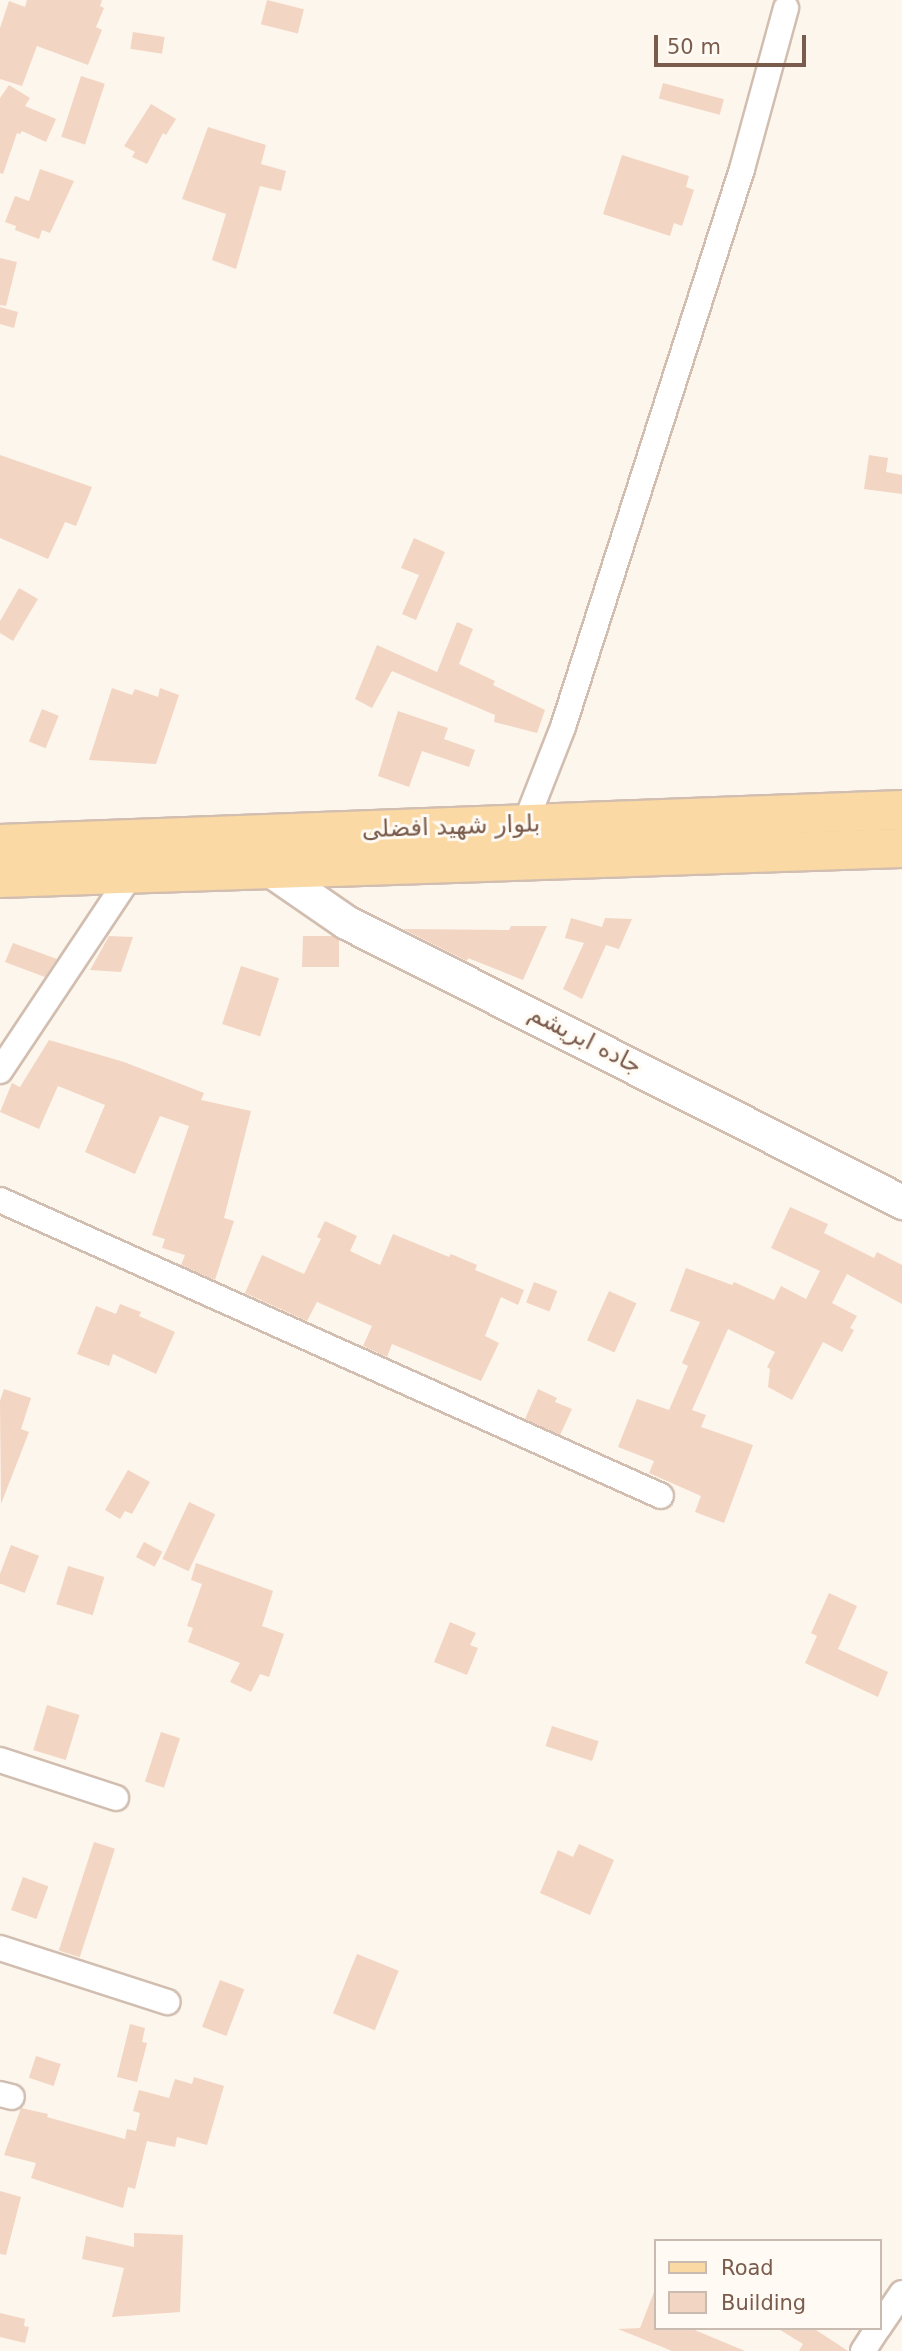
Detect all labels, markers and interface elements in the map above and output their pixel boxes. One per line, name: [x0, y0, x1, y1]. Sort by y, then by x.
scale bar: [657, 21, 809, 65]
text: 50 m: [667, 35, 721, 59]
street label: بلوار شهید افضلی: [361, 809, 541, 845]
street label: جاده ابریشم: [523, 999, 647, 1081]
legend: [654, 2239, 881, 2330]
text: Road: [721, 2256, 774, 2280]
text: Building: [721, 2291, 806, 2315]

